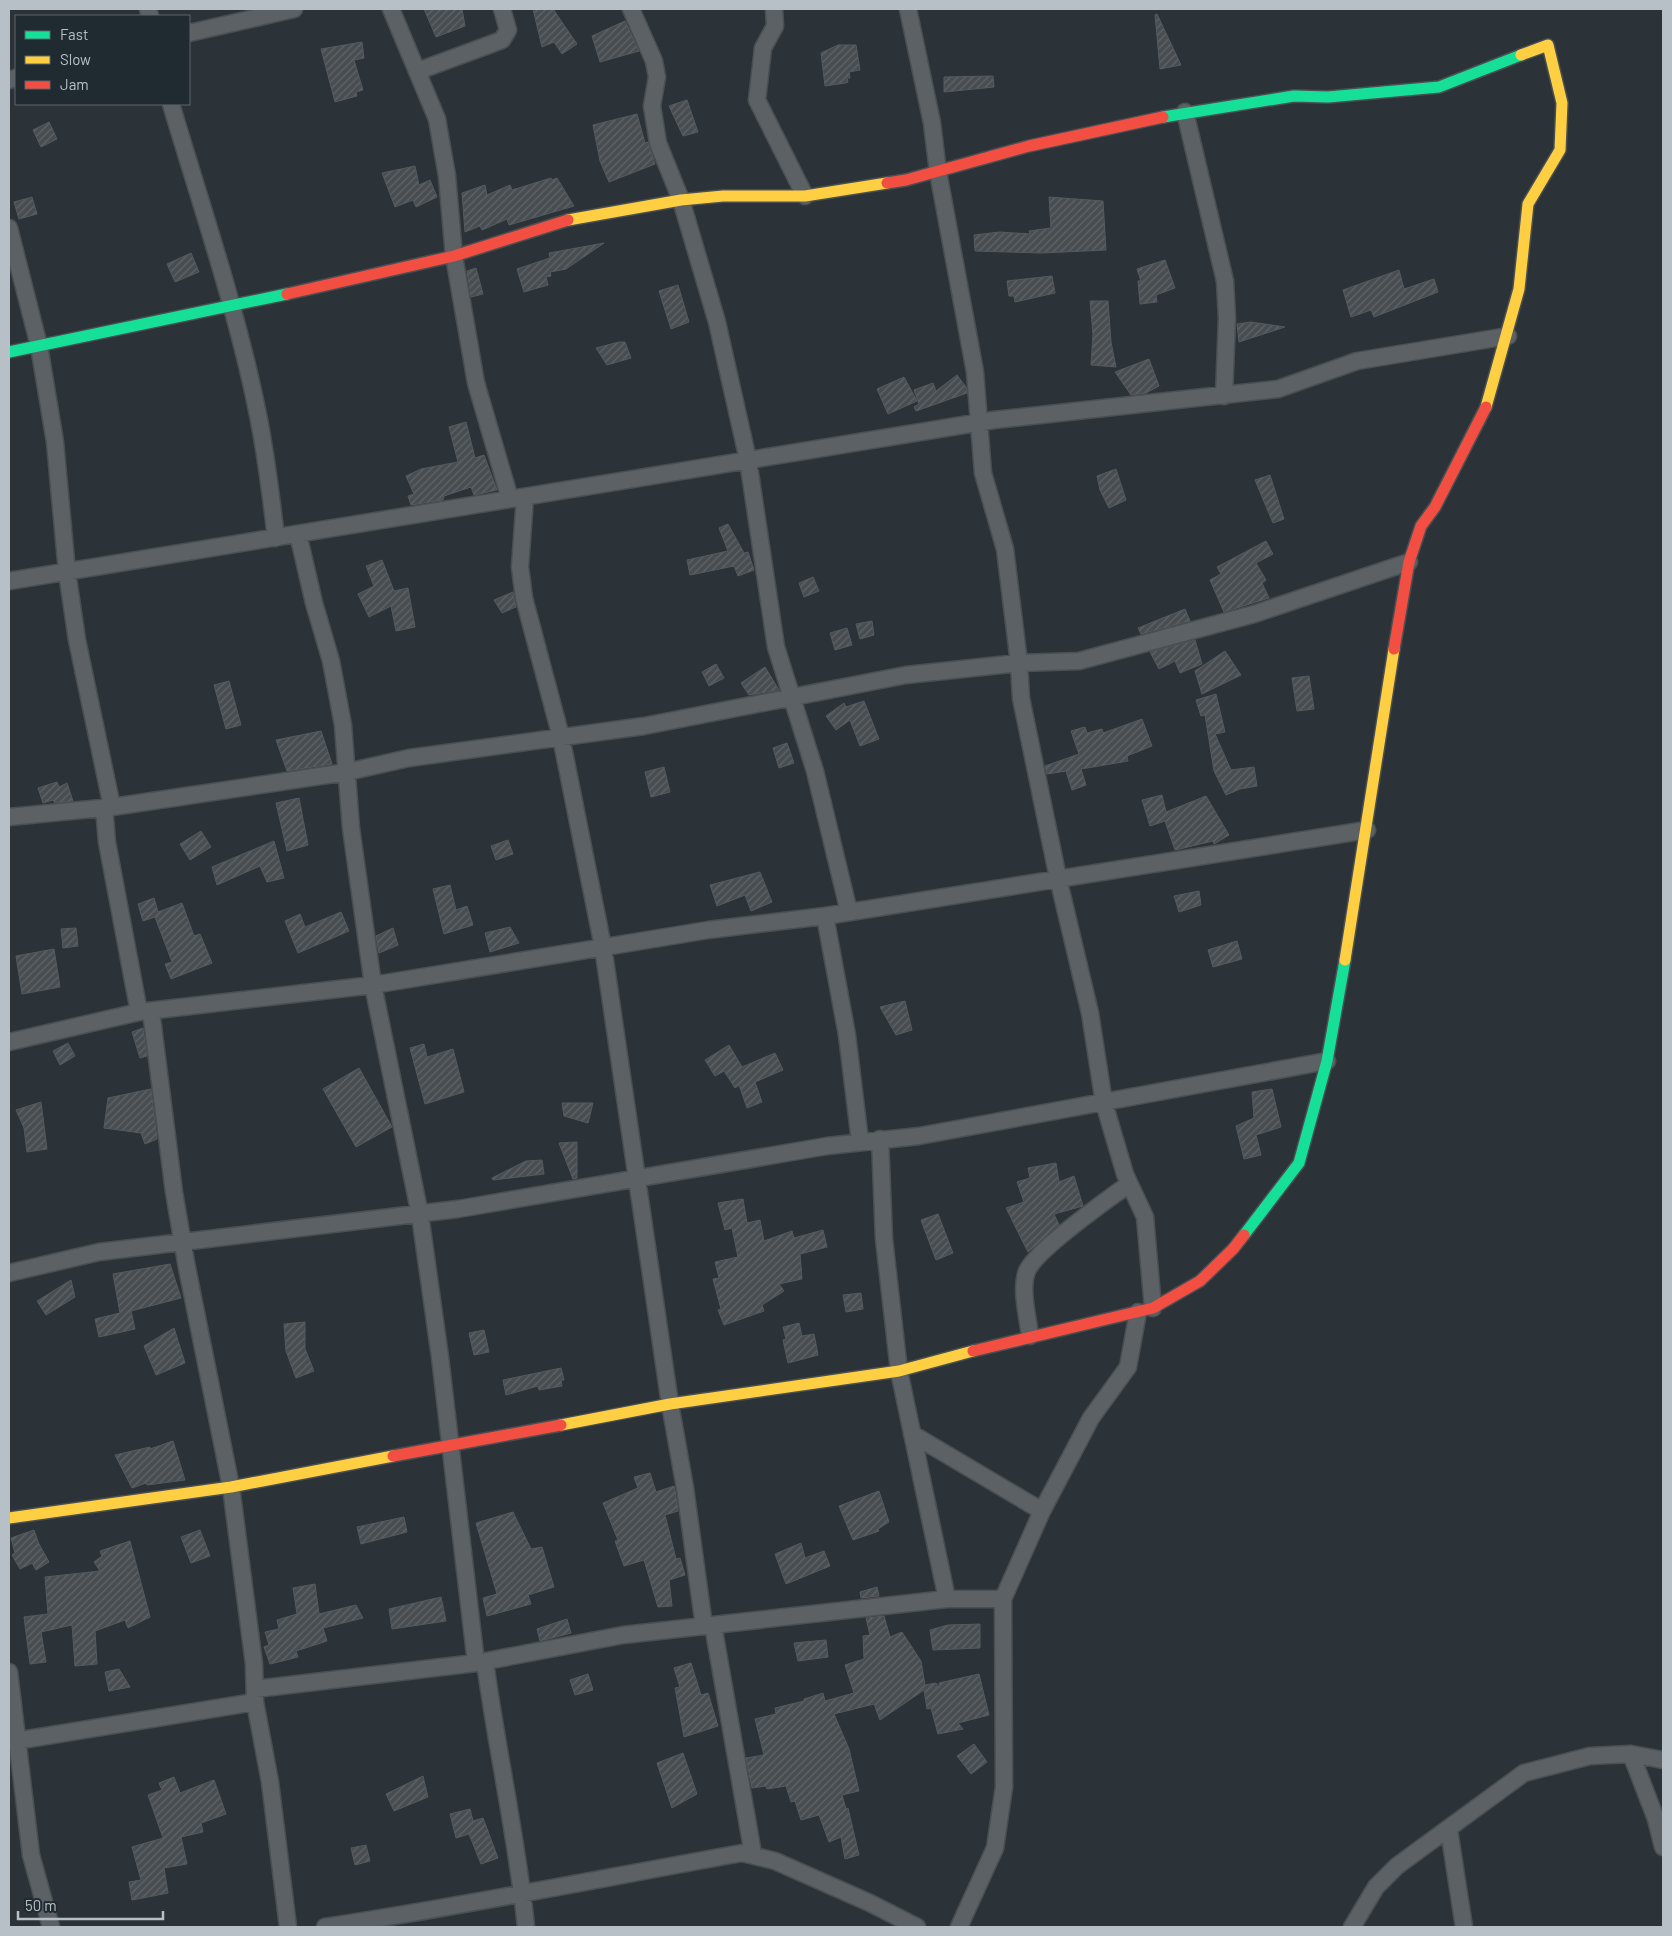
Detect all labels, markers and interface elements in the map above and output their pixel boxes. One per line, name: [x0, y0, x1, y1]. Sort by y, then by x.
legend: [15, 15, 190, 105]
text: Fast: [60, 25, 88, 43]
text: Slow: [60, 50, 91, 68]
text: Jam: [60, 75, 89, 93]
scale bar: [18, 1888, 162, 1920]
text: 50 m: [25, 1896, 57, 1914]

